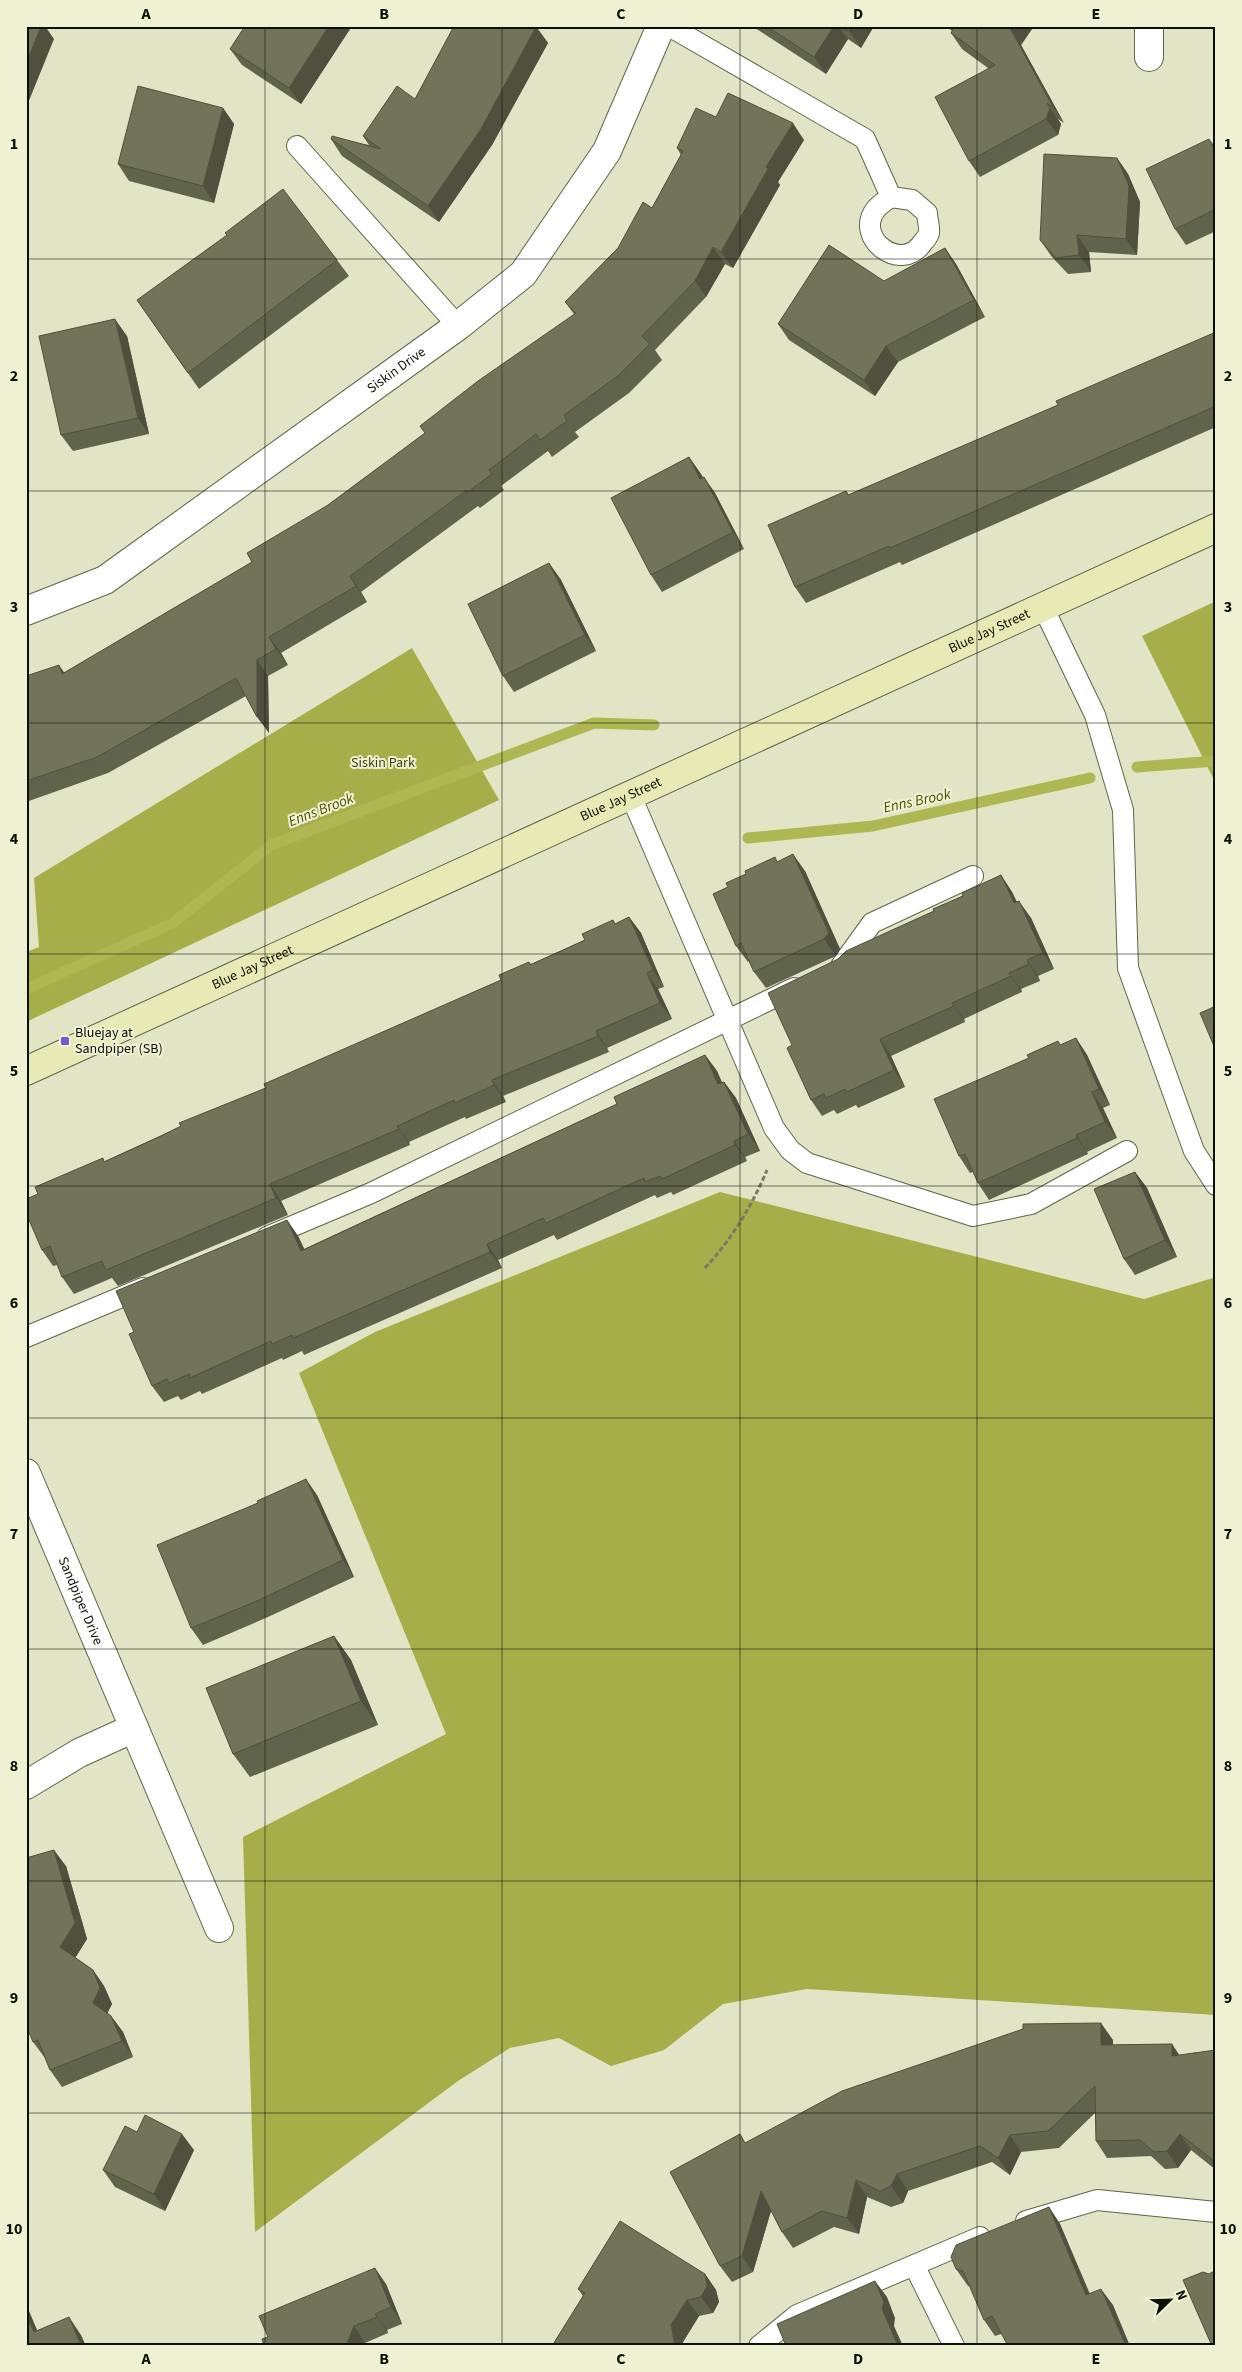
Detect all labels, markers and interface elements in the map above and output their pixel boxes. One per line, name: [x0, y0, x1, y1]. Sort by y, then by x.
text: A: [140, 3, 151, 25]
text: B: [379, 3, 389, 25]
text: C: [616, 3, 626, 25]
text: D: [853, 3, 863, 25]
text: E: [1092, 3, 1100, 25]
text: 1: [10, 133, 18, 155]
text: 1: [1224, 133, 1232, 155]
street label: Siskin Drive: [363, 342, 430, 398]
text: 2: [10, 365, 18, 387]
text: 2: [1224, 365, 1232, 387]
text: 3: [10, 596, 18, 618]
text: 3: [1224, 596, 1232, 618]
street label: Blue Jay Street: [946, 604, 1034, 659]
park label: Siskin Park: [351, 753, 415, 773]
street label: Blue Jay Street: [577, 772, 665, 827]
water label: Enns Brook: [881, 783, 953, 818]
water label: Enns Brook: [285, 788, 357, 832]
text: 4: [10, 828, 19, 850]
text: 4: [1224, 828, 1233, 850]
street label: Blue Jay Street: [209, 940, 297, 995]
place label: Bluejay at Sandpiper (SB): [75, 1023, 163, 1059]
marker: Bluejay at Sandpiper (SB): [59, 1035, 71, 1047]
text: 5: [10, 1060, 18, 1082]
text: 5: [1224, 1060, 1232, 1082]
text: 6: [10, 1292, 18, 1314]
text: 6: [1224, 1292, 1232, 1314]
text: 7: [10, 1523, 18, 1545]
text: 7: [1224, 1523, 1232, 1545]
street label: Sandpiper Drive: [53, 1554, 108, 1648]
text: 8: [10, 1755, 18, 1777]
text: 8: [1224, 1755, 1232, 1777]
text: 9: [10, 1987, 18, 2009]
text: 9: [1224, 1987, 1232, 2009]
text: 10: [6, 2218, 22, 2240]
text: 10: [1220, 2218, 1236, 2240]
north arrow: [1144, 2274, 1194, 2324]
text: N: [1170, 2287, 1192, 2304]
text: A: [140, 2348, 151, 2370]
text: B: [379, 2348, 389, 2370]
text: C: [616, 2348, 626, 2370]
text: D: [853, 2348, 863, 2370]
text: E: [1092, 2348, 1100, 2370]

